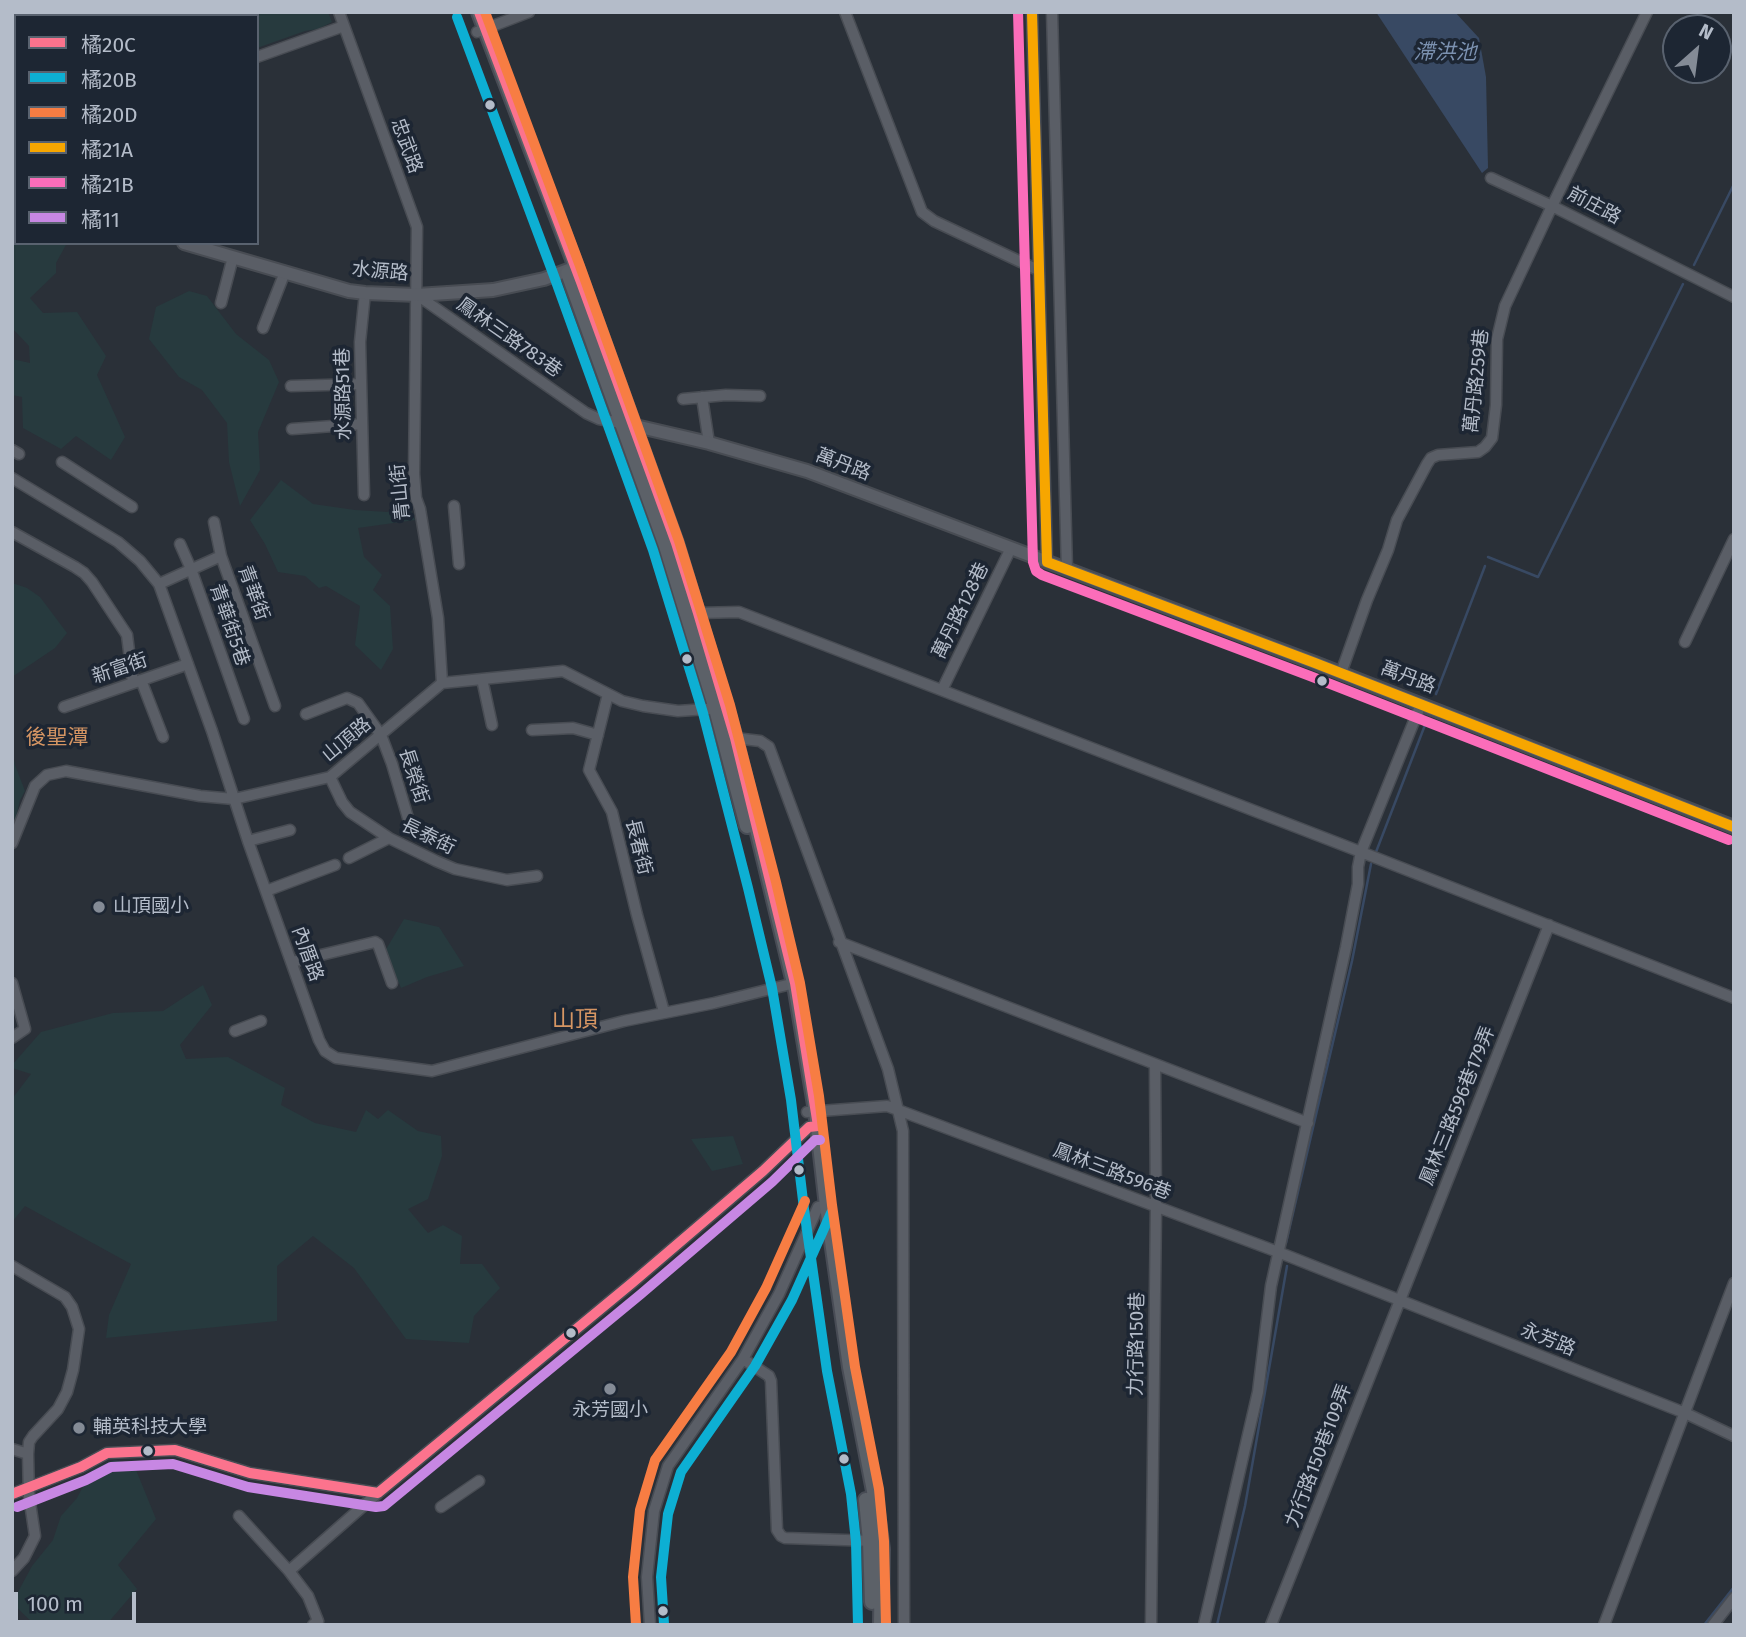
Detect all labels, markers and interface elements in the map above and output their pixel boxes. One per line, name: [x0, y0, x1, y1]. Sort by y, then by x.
legend: [14, 14, 259, 245]
north arrow: [1662, 14, 1732, 84]
text: N: [1695, 19, 1717, 45]
text: 橘20C: [81, 32, 136, 58]
water label: 滯洪池: [1414, 40, 1476, 66]
text: 橘20B: [81, 67, 137, 93]
unlabelled marker: [483, 98, 497, 112]
text: 橘20D: [81, 102, 138, 128]
street label: 忠武路: [386, 115, 426, 177]
text: 橘21A: [81, 137, 133, 163]
text: 橘21B: [81, 172, 134, 198]
street label: 前庄路: [1563, 183, 1625, 229]
text: 橘11: [81, 207, 120, 233]
street label: 水源路: [351, 258, 409, 286]
street label: 鳳林三路783巷: [452, 293, 566, 383]
street label: 萬丹路259巷: [1460, 328, 1494, 434]
street label: 水源路51巷: [332, 347, 356, 441]
street label: 萬丹路: [812, 444, 874, 486]
street label: 青山街: [387, 462, 415, 522]
street label: 萬丹路128巷: [928, 559, 994, 663]
street label: 青華街: [233, 562, 273, 624]
street label: 青華街5巷: [204, 581, 254, 669]
street label: 新富街: [89, 649, 151, 689]
unlabelled marker: [680, 652, 694, 666]
street label: 萬丹路: [1377, 657, 1439, 699]
unlabelled marker: [1315, 674, 1329, 688]
street label: 山頂路: [318, 713, 376, 767]
district label: 後聖潭: [26, 725, 88, 751]
street label: 長榮街: [393, 745, 433, 807]
street label: 長泰街: [397, 814, 459, 860]
street label: 長春街: [620, 817, 656, 877]
place label: 山頂國小: [113, 896, 189, 918]
marker: 山頂國小: [91, 899, 107, 915]
street label: 內厝路: [287, 923, 327, 985]
district label: 山頂: [552, 1007, 598, 1035]
street label: 鳳林三路596巷179弄: [1416, 1023, 1500, 1189]
street label: 鳳林三路596巷: [1050, 1139, 1174, 1205]
unlabelled marker: [792, 1163, 806, 1177]
street label: 力行路150巷: [1125, 1292, 1149, 1396]
street label: 永芳路: [1517, 1319, 1579, 1361]
unlabelled marker: [564, 1326, 578, 1340]
marker: 永芳國小: [602, 1381, 618, 1397]
street label: 力行路150巷109弄: [1281, 1381, 1357, 1531]
place label: 永芳國小: [572, 1400, 648, 1422]
place label: 輔英科技大學: [93, 1417, 207, 1439]
marker: 輔英科技大學: [71, 1420, 87, 1436]
unlabelled marker: [141, 1444, 155, 1458]
unlabelled marker: [837, 1452, 851, 1466]
scale bar: [18, 1578, 140, 1622]
text: 100 m: [27, 1591, 83, 1617]
unlabelled marker: [656, 1604, 670, 1618]

